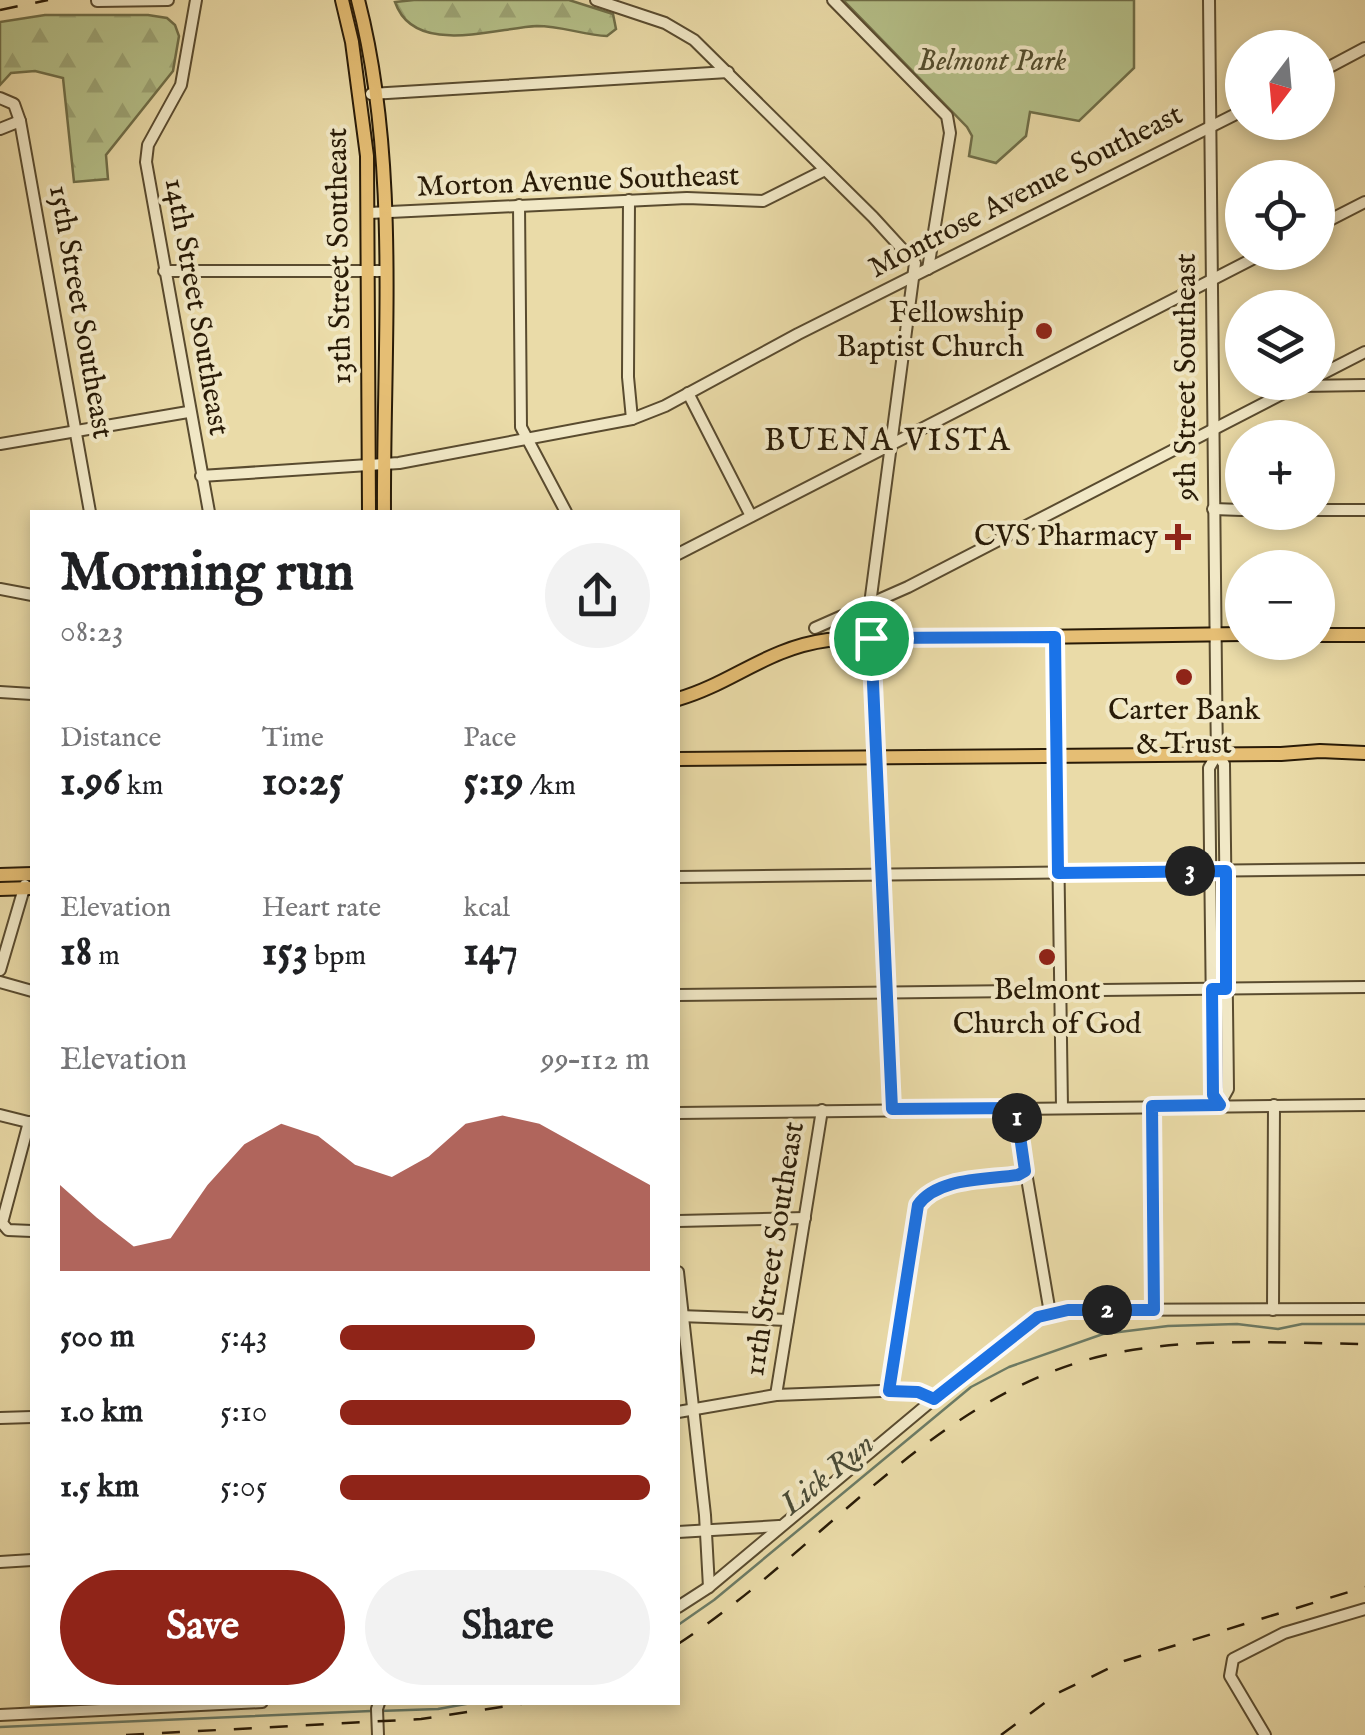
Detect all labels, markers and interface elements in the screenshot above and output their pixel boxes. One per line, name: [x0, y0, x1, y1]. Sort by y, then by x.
north arrow: [1225, 30, 1335, 140]
map controls: [1225, 30, 1335, 660]
park label: Belmont Park: [918, 43, 1066, 81]
street label: Montrose Avenue Southeast: [863, 96, 1189, 288]
street label: 13th Street Southeast: [319, 127, 361, 385]
street label: Morton Avenue Southeast: [416, 157, 740, 207]
button: locate: [1225, 160, 1335, 270]
street label: 14th Street Southeast: [155, 175, 237, 439]
street label: 15th Street Southeast: [39, 182, 121, 442]
street label: 9th Street Southeast: [1168, 253, 1206, 502]
button: layers: [1225, 290, 1335, 400]
place label: Fellowship Baptist Church: [837, 295, 1024, 367]
marker: Fellowship Baptist Church: [1033, 320, 1055, 342]
button: +: [1225, 420, 1335, 530]
district label: BUENA VISTA: [764, 421, 1012, 462]
place label: CVS Pharmacy: [974, 518, 1158, 556]
marker: CVS Pharmacy: [1167, 526, 1189, 548]
text: Morning run: [60, 539, 354, 609]
button: share: [545, 543, 650, 648]
button: −: [1225, 550, 1335, 660]
pin: [829, 596, 914, 681]
icon: arrive: [844, 611, 899, 666]
text: 08:23: [60, 612, 124, 653]
marker: Carter Bank & Trust: [1173, 666, 1195, 688]
place label: Carter Bank & Trust: [1108, 692, 1261, 764]
text: Distance: [60, 721, 161, 756]
text: Time: [262, 721, 324, 756]
text: Pace: [463, 721, 516, 756]
text: 1.96: [60, 756, 121, 809]
text: 10:25: [262, 756, 344, 809]
text: 5:19: [463, 756, 524, 809]
text: km: [121, 769, 163, 804]
text: /km: [524, 769, 576, 804]
pin: 3: [1165, 846, 1215, 896]
text: 3: [1185, 853, 1195, 888]
text: Elevation: [60, 891, 171, 926]
text: Heart rate: [262, 891, 381, 926]
text: kcal: [463, 891, 510, 926]
text: 18: [60, 926, 92, 979]
text: 153: [262, 926, 308, 979]
text: 147: [463, 926, 518, 979]
text: m: [92, 939, 120, 974]
text: bpm: [308, 939, 366, 974]
marker: Belmont Church of God: [1036, 946, 1058, 968]
place label: Belmont Church of God: [953, 972, 1142, 1044]
text: Elevation: [60, 1040, 187, 1081]
text: 99–112 m: [541, 1040, 650, 1081]
pin: 1: [992, 1093, 1042, 1143]
text: 1: [1012, 1100, 1022, 1135]
street label: 11th Street Southeast: [736, 1119, 814, 1379]
pin: 2: [1082, 1285, 1132, 1335]
text: 2: [1100, 1292, 1114, 1327]
text: 500 m: [60, 1317, 135, 1358]
text: 5:43: [220, 1317, 268, 1358]
text: 1.0 km: [60, 1392, 143, 1433]
text: 5:10: [220, 1392, 268, 1433]
water label: Lick Run: [772, 1425, 884, 1526]
text: 1.5 km: [60, 1467, 139, 1508]
text: 5:05: [220, 1467, 267, 1508]
button: Save: [60, 1570, 345, 1685]
button: Share: [365, 1570, 650, 1685]

